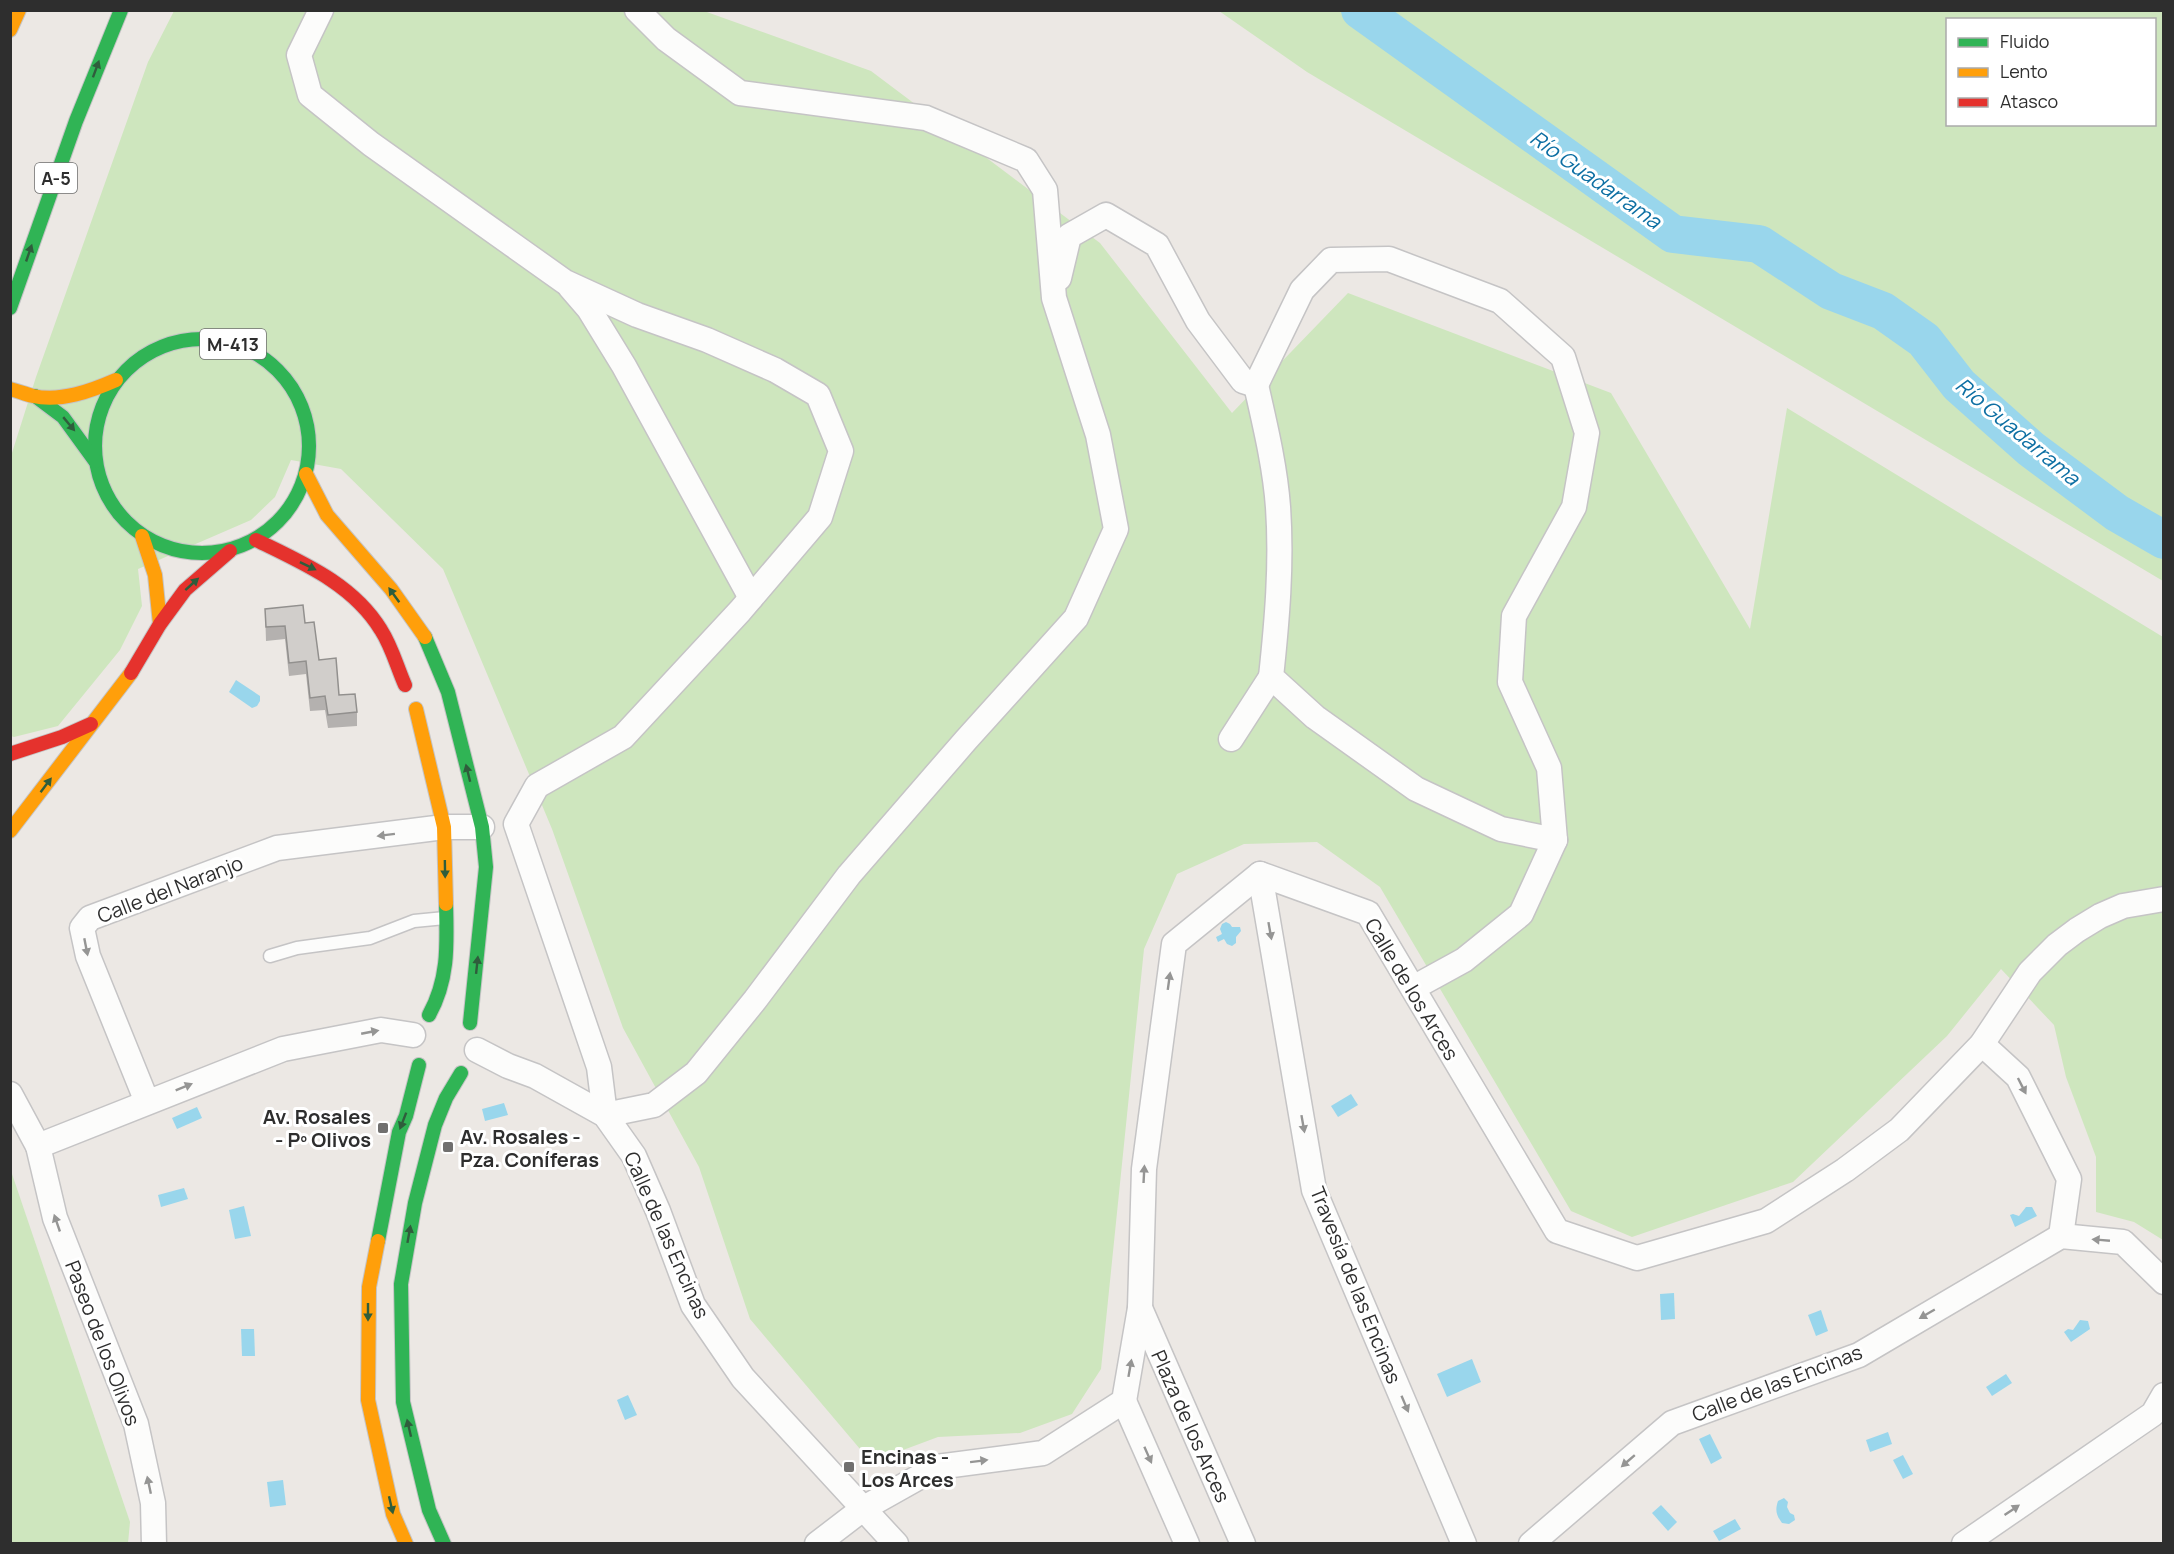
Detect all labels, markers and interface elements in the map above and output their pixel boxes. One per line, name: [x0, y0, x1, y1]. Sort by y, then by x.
legend: [1946, 18, 2156, 126]
text: Fluido: [2000, 29, 2049, 53]
text: Lento: [2000, 59, 2048, 83]
one-way arrow: [92, 60, 102, 78]
text: Atasco: [2000, 89, 2058, 113]
water label: Río Guadarrama: [1525, 123, 1668, 235]
road number: A-5: [35, 163, 77, 193]
one-way arrow: [25, 243, 35, 261]
road number: M-413: [200, 329, 266, 359]
water label: Río Guadarrama: [1950, 371, 2087, 492]
one-way arrow: [62, 416, 75, 431]
one-way arrow: [300, 561, 317, 571]
one-way arrow: [184, 578, 199, 591]
one-way arrow: [389, 587, 401, 602]
one-way arrow: [463, 763, 473, 782]
one-way arrow: [39, 777, 51, 792]
one-way arrow: [377, 830, 396, 839]
street label: Calle del Naranjo: [93, 849, 247, 929]
one-way arrow: [440, 860, 450, 879]
street label: Calle de los Arces: [1359, 913, 1465, 1065]
one-way arrow: [1266, 922, 1275, 941]
one-way arrow: [82, 938, 91, 957]
one-way arrow: [472, 956, 482, 975]
one-way arrow: [1165, 971, 1174, 990]
one-way arrow: [361, 1027, 380, 1036]
one-way arrow: [2017, 1078, 2027, 1095]
one-way arrow: [176, 1082, 194, 1092]
place label: Av. Rosales - Pº Olivos: [263, 1103, 371, 1153]
one-way arrow: [398, 1112, 407, 1130]
one-way arrow: [1299, 1114, 1308, 1133]
marker: Av. Rosales - Pº Olivos: [376, 1121, 390, 1135]
place label: Av. Rosales - Pza. Coníferas: [460, 1123, 599, 1173]
marker: Av. Rosales - Pza. Coníferas: [441, 1140, 455, 1154]
street label: Calle de las Encinas: [618, 1147, 716, 1323]
one-way arrow: [1139, 1165, 1149, 1184]
street label: Travesía de las Encinas: [1304, 1183, 1408, 1387]
one-way arrow: [52, 1213, 62, 1231]
one-way arrow: [405, 1225, 414, 1244]
one-way arrow: [2091, 1235, 2110, 1245]
street label: Paseo de los Olivos: [59, 1256, 147, 1430]
one-way arrow: [363, 1303, 373, 1322]
one-way arrow: [1919, 1309, 1936, 1319]
street label: Calle de las Encinas: [1688, 1338, 1866, 1428]
street label: Plaza de los Arces: [1145, 1346, 1237, 1506]
one-way arrow: [1126, 1359, 1135, 1378]
one-way arrow: [1400, 1396, 1410, 1414]
one-way arrow: [404, 1418, 414, 1437]
place label: Encinas - Los Arces: [861, 1443, 954, 1493]
one-way arrow: [1143, 1446, 1153, 1464]
one-way arrow: [1621, 1454, 1636, 1467]
one-way arrow: [969, 1457, 988, 1466]
marker: Encinas - Los Arces: [842, 1460, 856, 1474]
one-way arrow: [144, 1476, 153, 1495]
one-way arrow: [387, 1496, 396, 1515]
one-way arrow: [2003, 1505, 2020, 1516]

